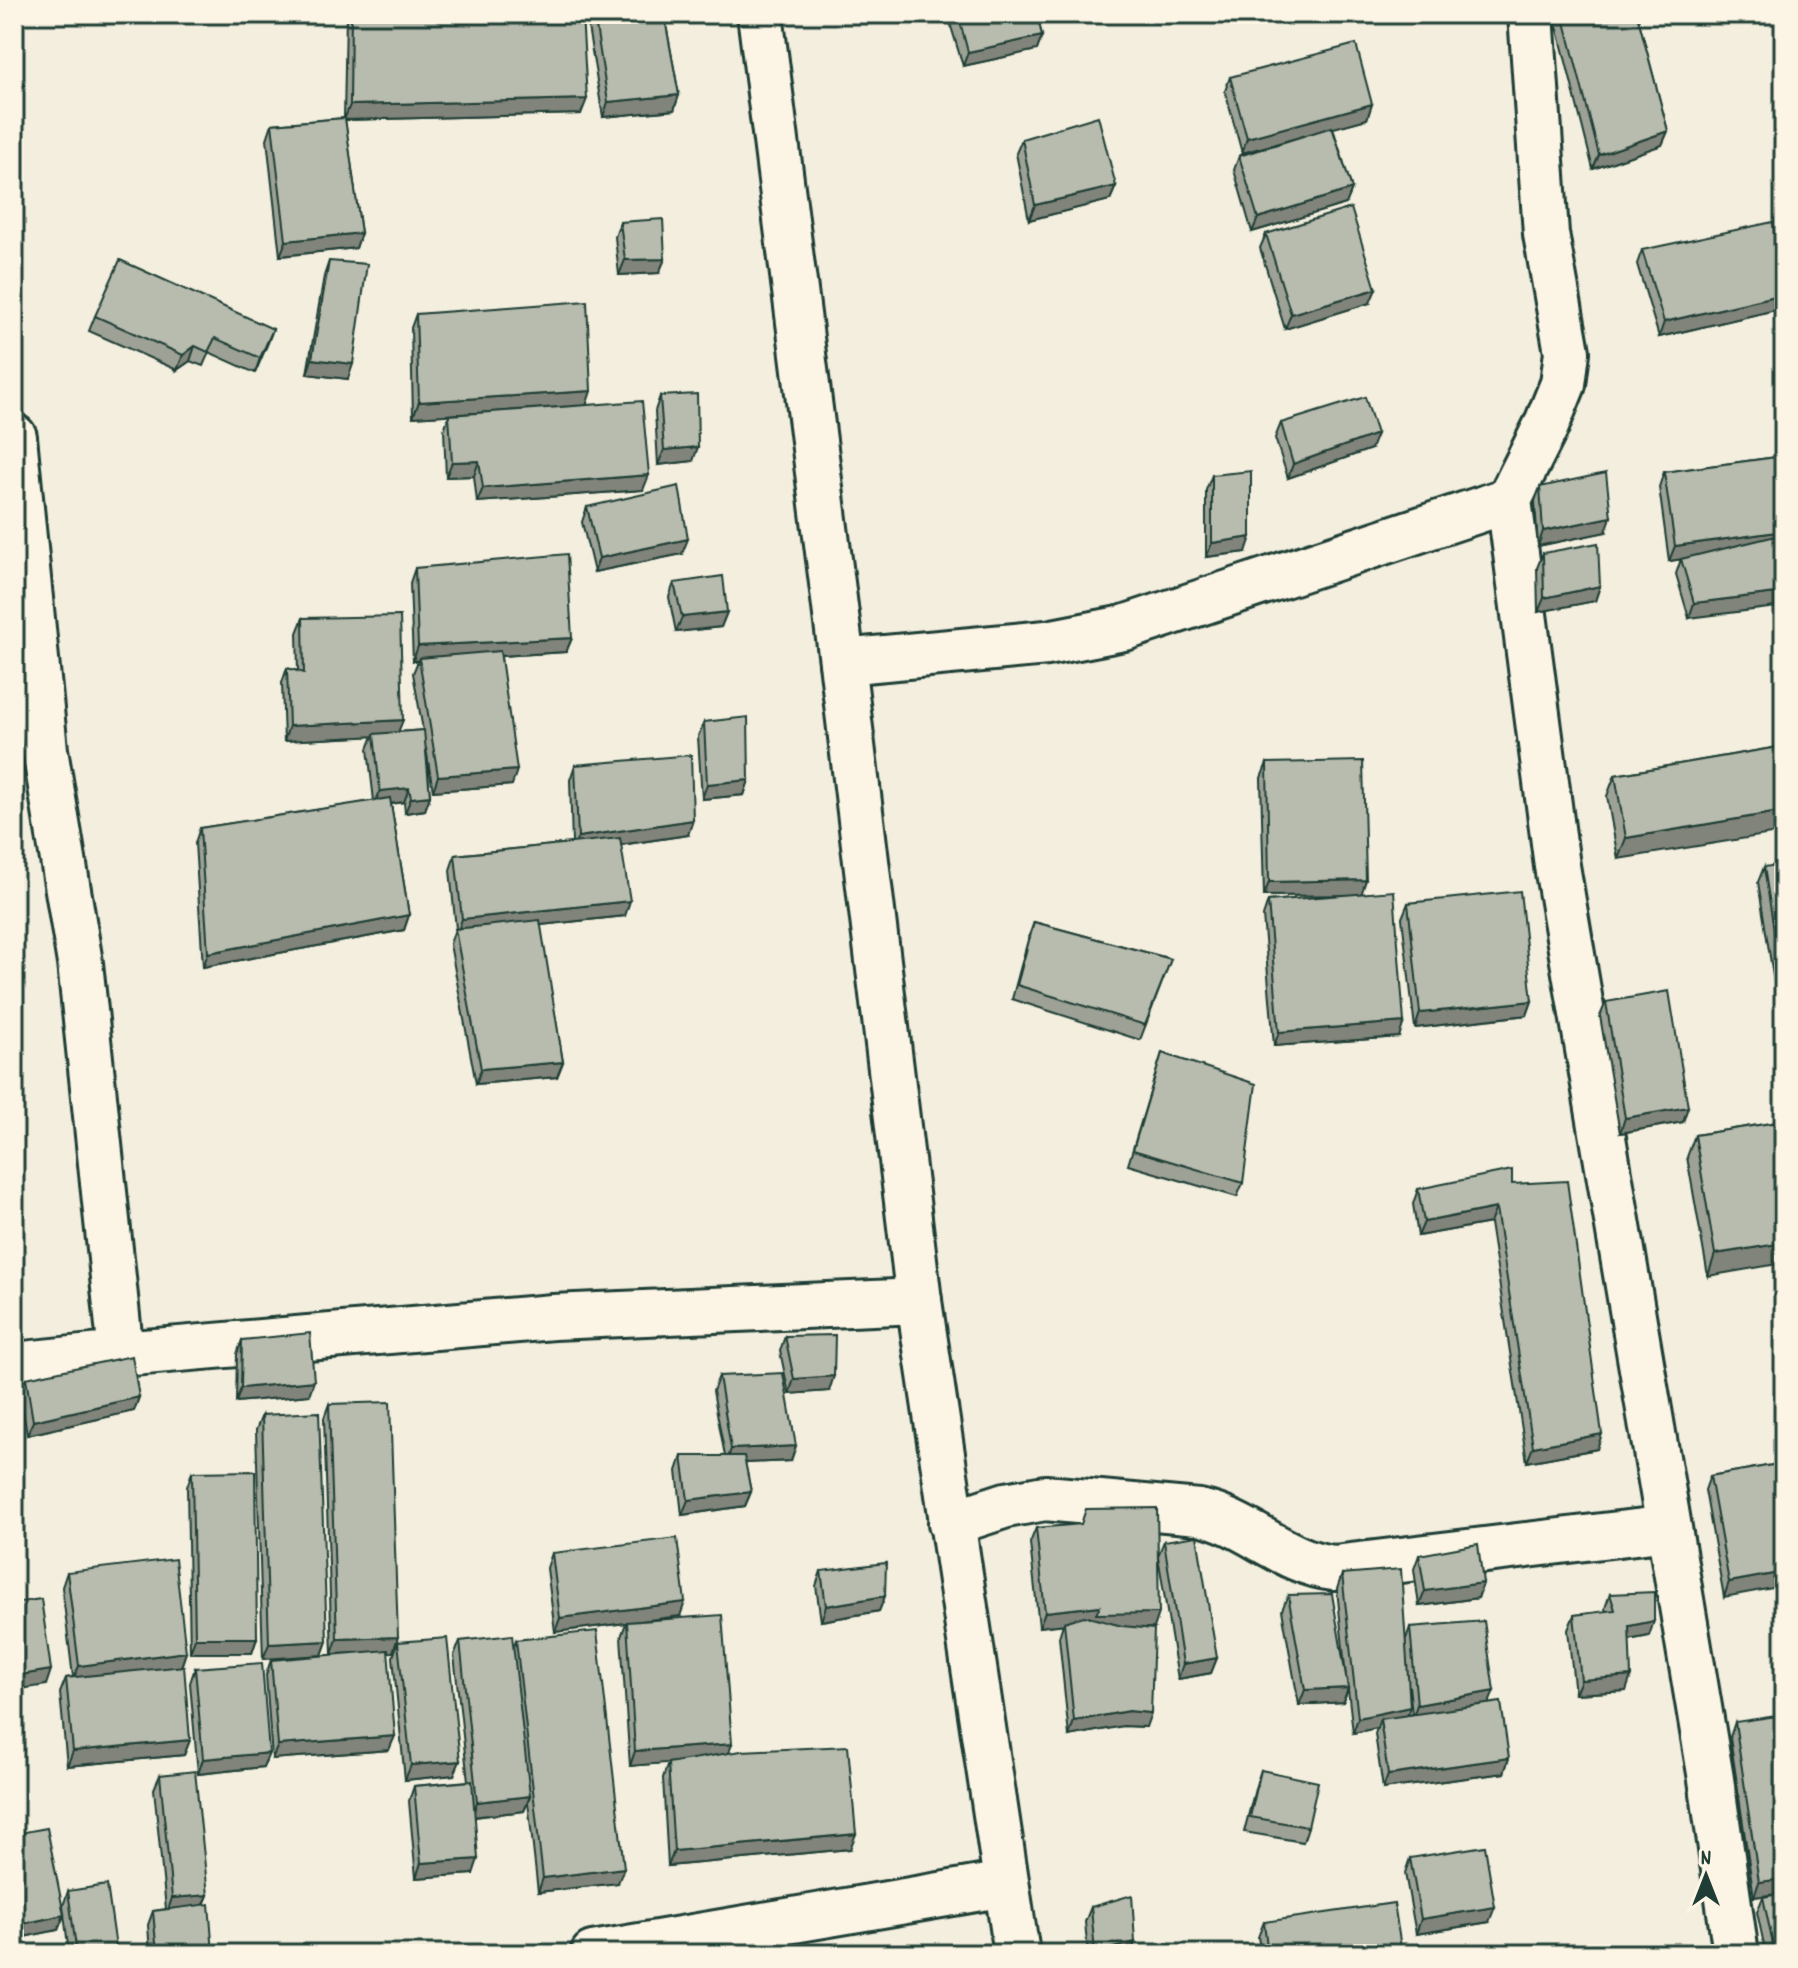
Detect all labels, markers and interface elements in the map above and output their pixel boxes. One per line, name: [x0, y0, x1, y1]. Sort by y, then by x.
north arrow: [1666, 1836, 1746, 1916]
text: N: [1701, 1844, 1712, 1875]

